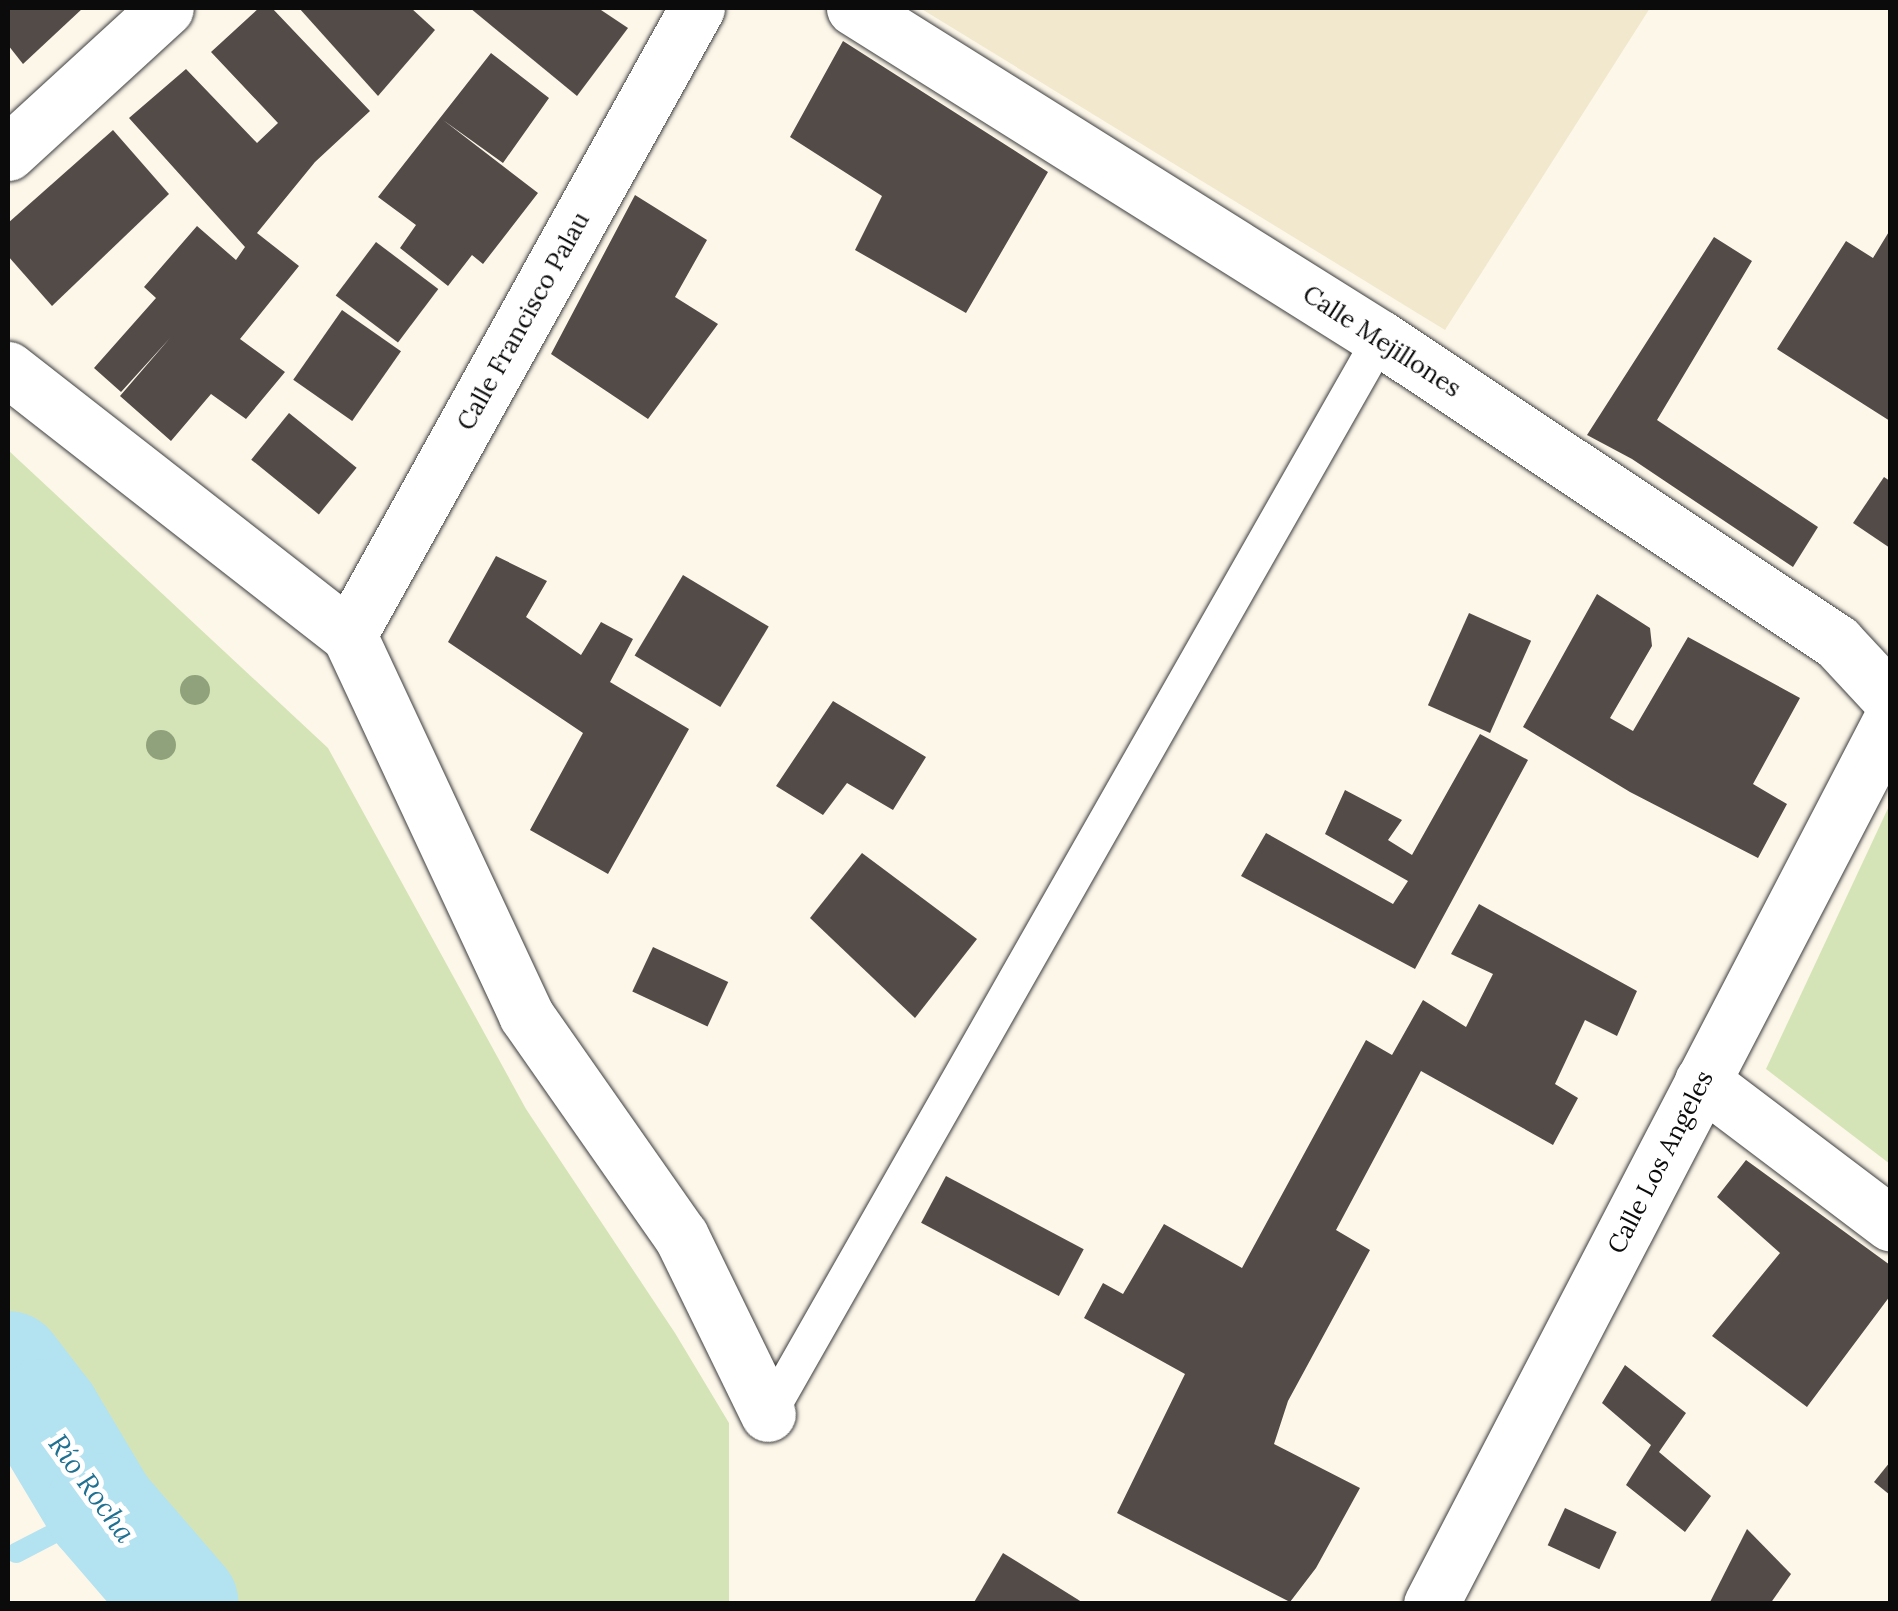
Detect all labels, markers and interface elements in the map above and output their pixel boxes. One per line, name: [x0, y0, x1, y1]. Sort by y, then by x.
street label: Calle Francisco Palau: [451, 207, 595, 435]
street label: Calle Mejillones: [1297, 279, 1467, 403]
street label: Calle Los Angeles: [1601, 1065, 1719, 1259]
water label: Río Rocha: [42, 1428, 142, 1548]

